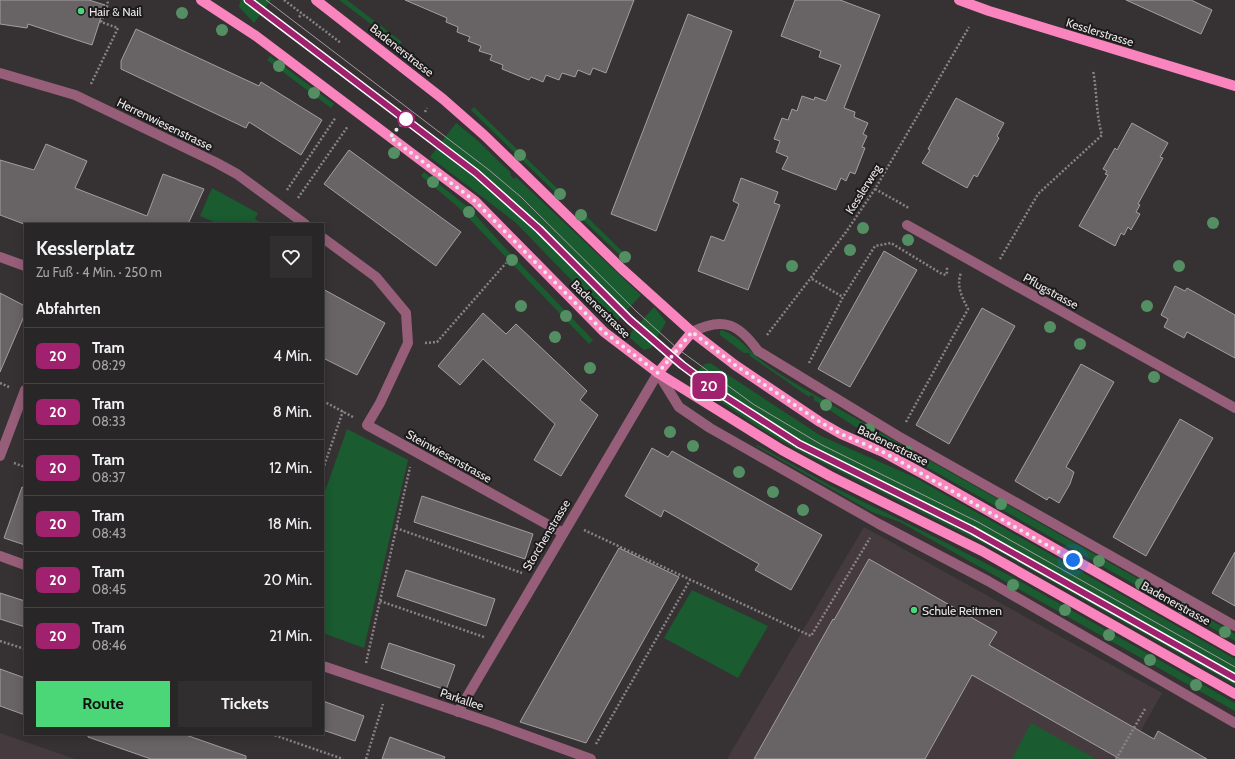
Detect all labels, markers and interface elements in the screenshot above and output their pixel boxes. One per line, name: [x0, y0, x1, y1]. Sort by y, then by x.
place label: Hair & Nail: [89, 4, 142, 19]
marker: Hair & Nail: [76, 6, 86, 16]
street label: Kesslerstrasse: [1064, 15, 1136, 49]
street label: Badenerstrasse: [367, 20, 437, 80]
street label: Herrenwiesenstrasse: [115, 94, 215, 154]
unlabelled marker: [397, 110, 415, 128]
street label: Kesslerweg: [842, 160, 885, 217]
button: heart: [270, 236, 312, 278]
text: Kesslerplatz: [36, 237, 135, 260]
text: Zu Fuß · 4 Min. · 250 m: [36, 264, 162, 280]
street label: Pflugstrasse: [1021, 270, 1081, 312]
street label: Badenerstrasse: [568, 277, 634, 341]
text: Abfahrten: [36, 300, 101, 318]
text: Tram: [92, 339, 124, 357]
text: 20: [49, 347, 67, 365]
text: 4 Min.: [273, 347, 312, 365]
text: 08:29: [92, 357, 126, 373]
line badge: 20: [691, 373, 727, 399]
text: 20: [700, 377, 718, 395]
text: Tram: [92, 395, 124, 413]
text: 20: [49, 403, 67, 421]
text: 8 Min.: [273, 403, 312, 421]
text: 08:33: [92, 413, 126, 429]
street label: Badenerstrasse: [855, 421, 931, 469]
street label: Steinwiesenstrasse: [403, 426, 495, 486]
text: Tram: [92, 451, 124, 469]
text: 20: [49, 459, 67, 477]
text: 12 Min.: [269, 459, 312, 477]
text: 08:37: [92, 469, 125, 485]
street label: Storchenstrasse: [519, 497, 573, 573]
text: Tram: [92, 507, 124, 525]
text: 20: [49, 515, 67, 533]
text: 18 Min.: [268, 515, 312, 533]
text: 08:43: [92, 525, 126, 541]
your location: [1063, 550, 1083, 570]
text: Tram: [92, 563, 124, 581]
text: 20: [49, 571, 67, 589]
text: 20 Min.: [264, 571, 312, 589]
street label: Badenerstrasse: [1139, 578, 1213, 628]
text: 08:45: [92, 581, 126, 597]
place label: Schule Reitmen: [922, 603, 1002, 618]
marker: Schule Reitmen: [909, 605, 919, 615]
text: Tram: [92, 619, 124, 637]
text: 20: [49, 627, 67, 645]
text: 21 Min.: [269, 627, 312, 645]
text: 08:46: [92, 637, 127, 653]
button: Route: [36, 681, 170, 727]
button: Tickets: [178, 681, 312, 727]
street label: Parkallee: [438, 685, 486, 713]

